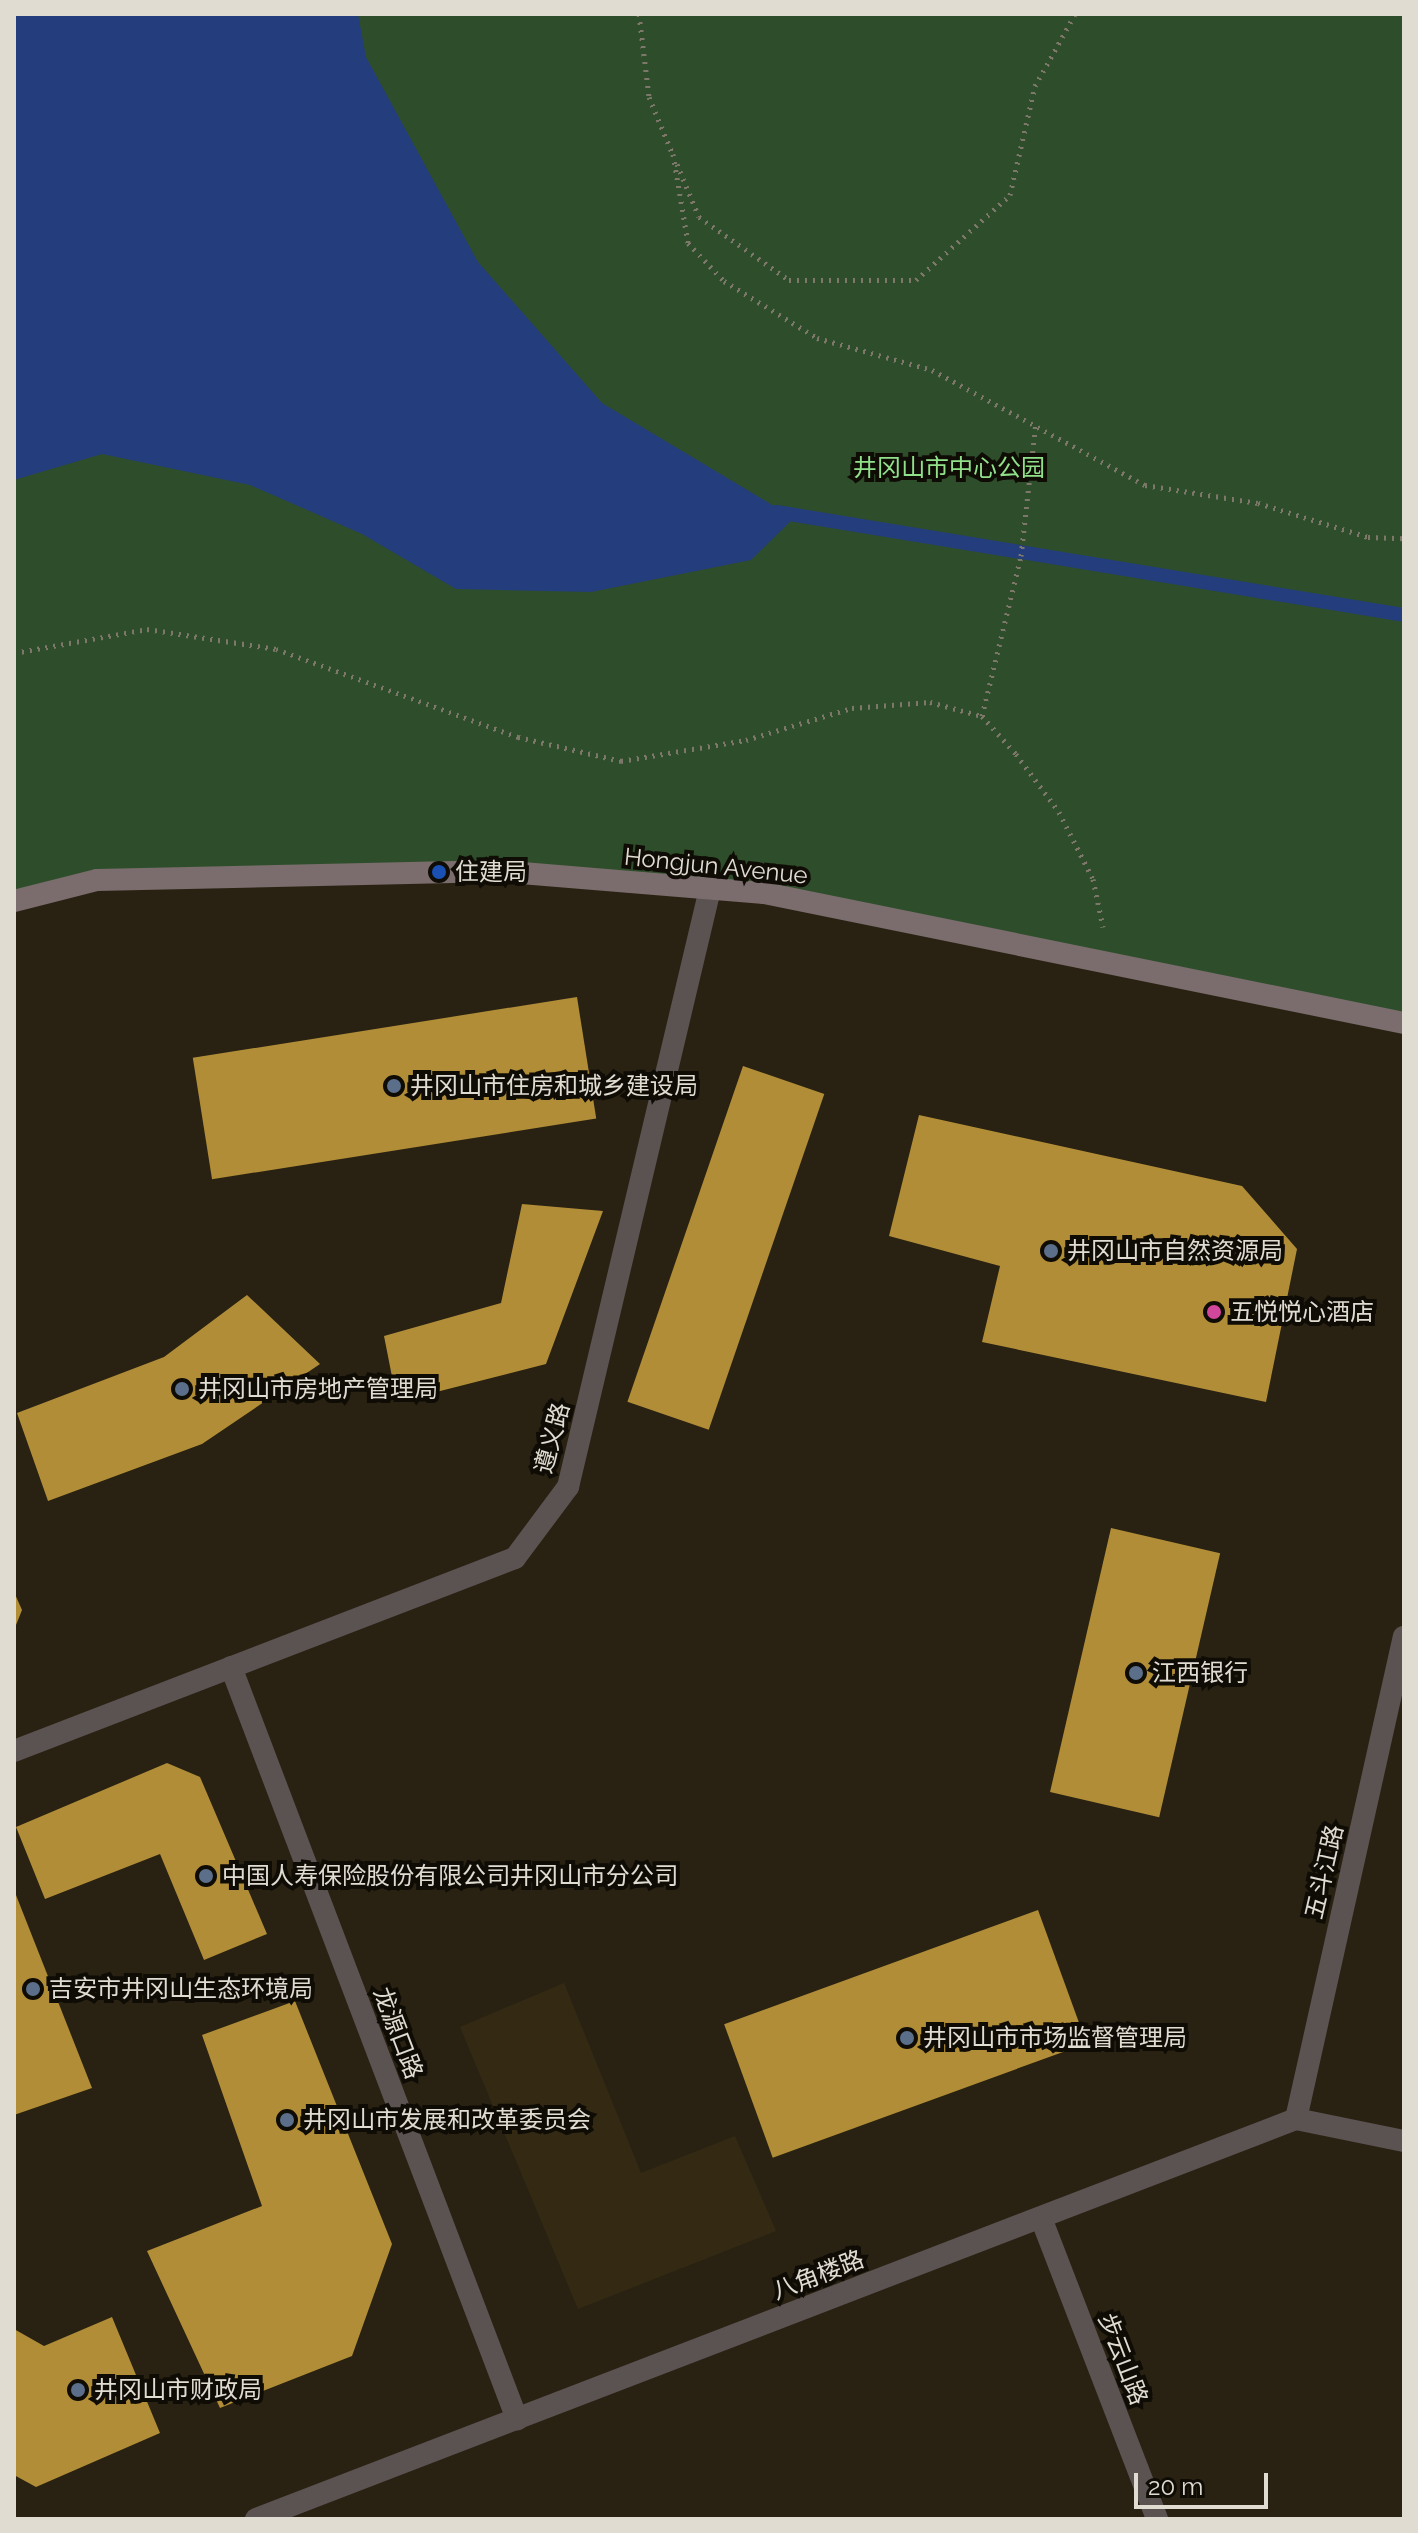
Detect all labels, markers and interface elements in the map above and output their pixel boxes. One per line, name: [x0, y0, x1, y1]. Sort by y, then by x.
park label: 井冈山市中心公园: [853, 454, 1045, 482]
street label: Hongjun Avenue: [622, 842, 810, 890]
place label: 住建局: [455, 858, 527, 886]
marker: 住建局: [430, 863, 448, 881]
place label: 井冈山市住房和城乡建设局: [410, 1072, 698, 1100]
marker: 井冈山市住房和城乡建设局: [385, 1077, 403, 1095]
place label: 井冈山市自然资源局: [1067, 1237, 1283, 1265]
marker: 井冈山市自然资源局: [1042, 1242, 1060, 1260]
place label: 五悦悦心酒店: [1230, 1298, 1374, 1326]
marker: 五悦悦心酒店: [1205, 1303, 1223, 1321]
place label: 井冈山市房地产管理局: [198, 1375, 438, 1403]
marker: 井冈山市房地产管理局: [173, 1380, 191, 1398]
street label: 遵义路: [529, 1399, 575, 1477]
place label: 江西银行: [1152, 1659, 1248, 1687]
marker: 江西银行: [1127, 1664, 1145, 1682]
street label: 五斗江路: [1299, 1822, 1349, 1922]
place label: 中国人寿保险股份有限公司井冈山市分公司: [222, 1862, 678, 1890]
marker: 中国人寿保险股份有限公司井冈山市分公司: [197, 1867, 215, 1885]
place label: 吉安市井冈山生态环境局: [49, 1975, 313, 2003]
marker: 吉安市井冈山生态环境局: [24, 1980, 42, 1998]
street label: 龙源口路: [367, 1983, 429, 2083]
place label: 井冈山市市场监督管理局: [923, 2024, 1187, 2052]
marker: 井冈山市市场监督管理局: [898, 2029, 916, 2047]
place label: 井冈山市发展和改革委员会: [303, 2106, 591, 2134]
marker: 井冈山市发展和改革委员会: [278, 2111, 296, 2129]
street label: 八角楼路: [768, 2244, 868, 2306]
street label: 步云山路: [1092, 2309, 1154, 2409]
place label: 井冈山市财政局: [94, 2376, 262, 2404]
marker: 井冈山市财政局: [69, 2381, 87, 2399]
scale bar: [1138, 2457, 1272, 2507]
text: 20 m: [1148, 2472, 1203, 2501]

